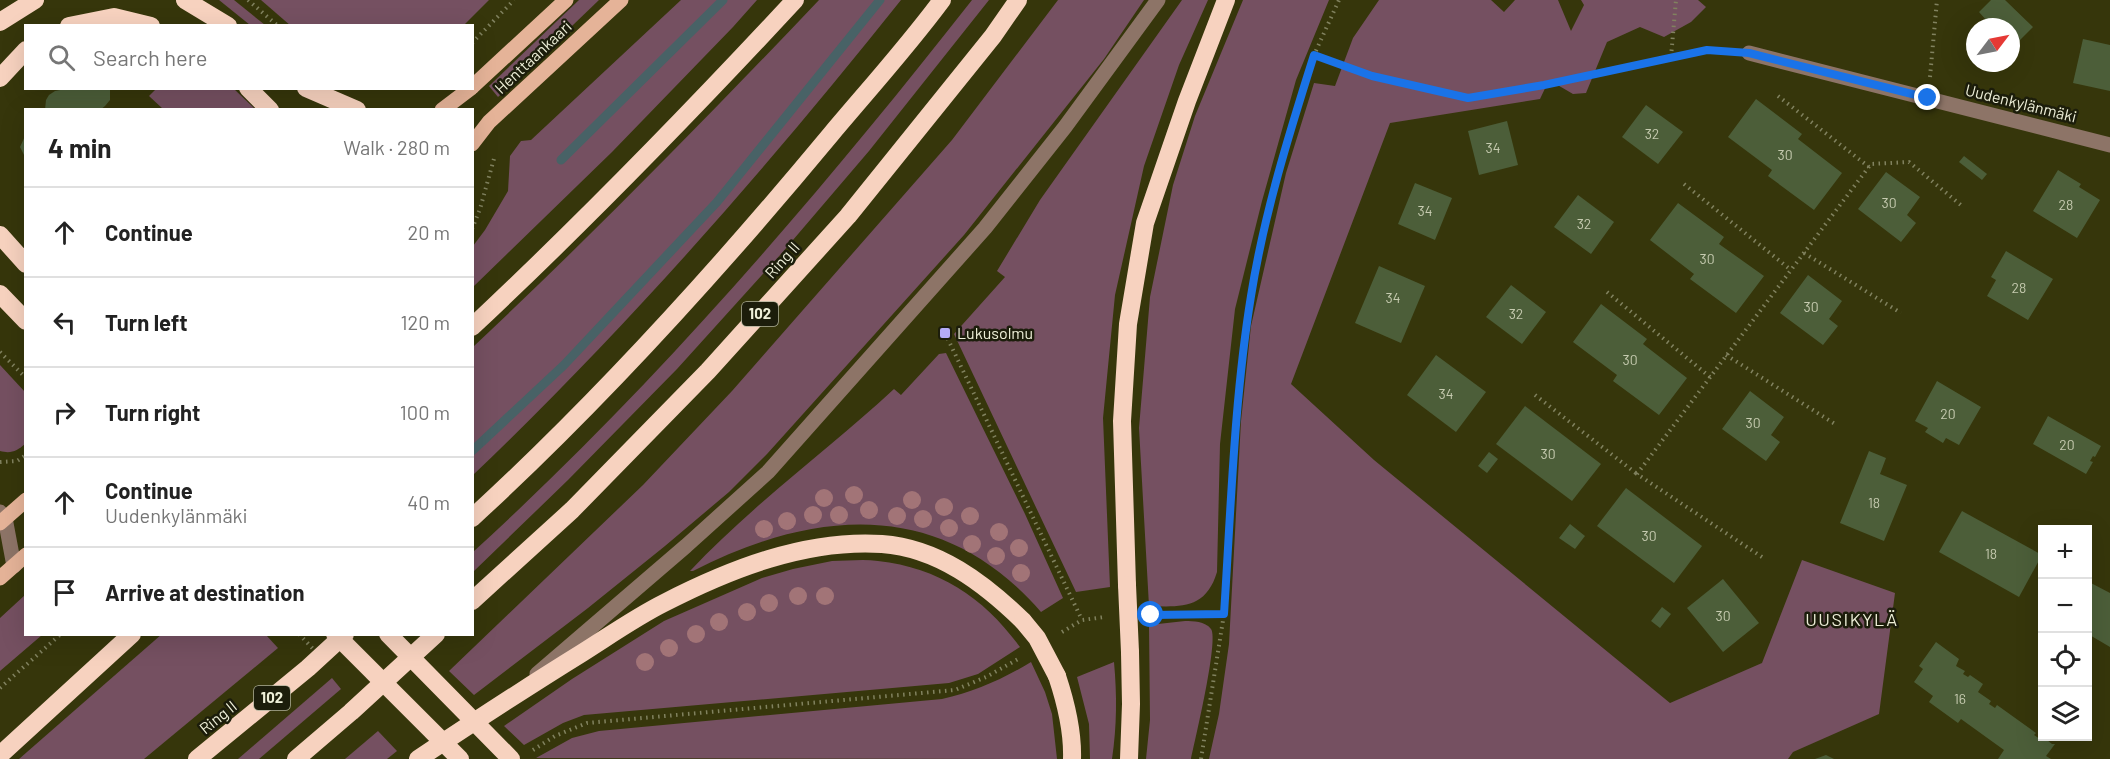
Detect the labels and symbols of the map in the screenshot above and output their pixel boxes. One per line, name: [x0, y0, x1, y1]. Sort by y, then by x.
street label: Henttaankaari: [490, 16, 575, 97]
north arrow: [1966, 18, 2020, 72]
street label: Uudenkylänmäki: [1963, 79, 2079, 126]
route end: [1914, 84, 1940, 110]
house number: 32: [1645, 125, 1659, 142]
house number: 34: [1486, 139, 1500, 156]
house number: 30: [1777, 146, 1793, 163]
house number: 30: [1881, 194, 1897, 211]
house number: 28: [2059, 196, 2073, 213]
house number: 34: [1418, 202, 1432, 219]
house number: 32: [1577, 215, 1591, 232]
street label: Ring II: [760, 237, 803, 282]
house number: 30: [1699, 250, 1715, 267]
house number: 28: [2012, 279, 2026, 296]
house number: 34: [1386, 289, 1400, 306]
house number: 30: [1803, 298, 1819, 315]
road number: 102: [742, 302, 778, 326]
house number: 32: [1509, 305, 1523, 322]
place label: Lukusolmu: [957, 323, 1033, 342]
marker: Lukusolmu: [938, 326, 952, 340]
house number: 30: [1622, 351, 1638, 368]
house number: 34: [1439, 385, 1453, 402]
house number: 20: [1940, 405, 1956, 422]
house number: 30: [1745, 414, 1761, 431]
house number: 20: [2059, 436, 2075, 453]
house number: 30: [1540, 445, 1556, 462]
house number: 18: [1868, 494, 1880, 511]
house number: 30: [1641, 527, 1657, 544]
house number: 18: [1985, 545, 1997, 562]
route start: [1137, 601, 1163, 627]
house number: 30: [1715, 607, 1731, 624]
district label: UUSIKYLÄ: [1805, 608, 1899, 630]
road number: 102: [254, 686, 290, 710]
house number: 16: [1954, 690, 1966, 707]
street label: Ring II: [195, 696, 240, 737]

